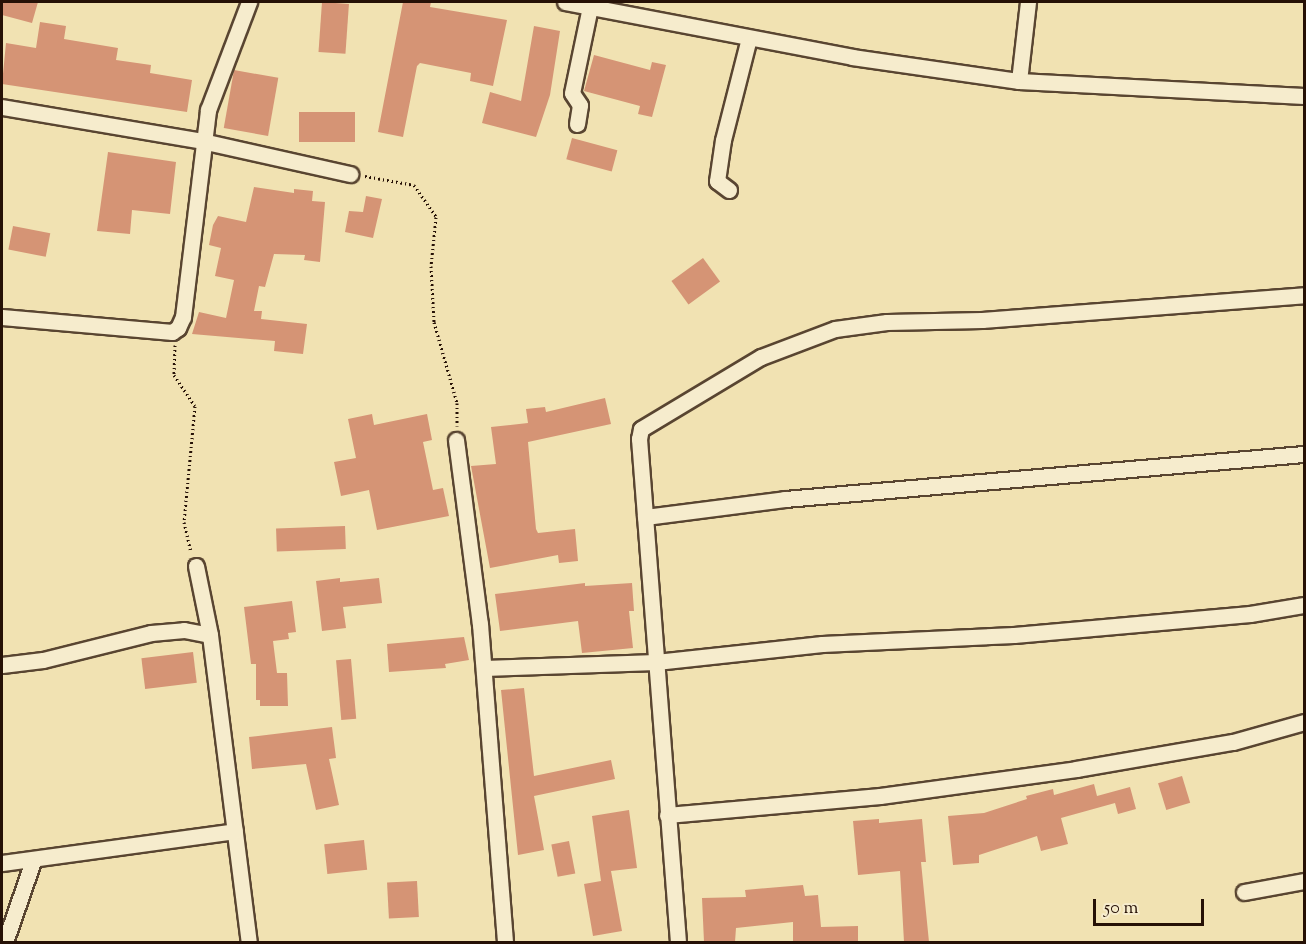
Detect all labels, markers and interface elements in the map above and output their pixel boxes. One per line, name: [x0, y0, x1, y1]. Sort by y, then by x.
scale bar: [1096, 887, 1207, 925]
text: 50 m: [1104, 896, 1138, 922]

